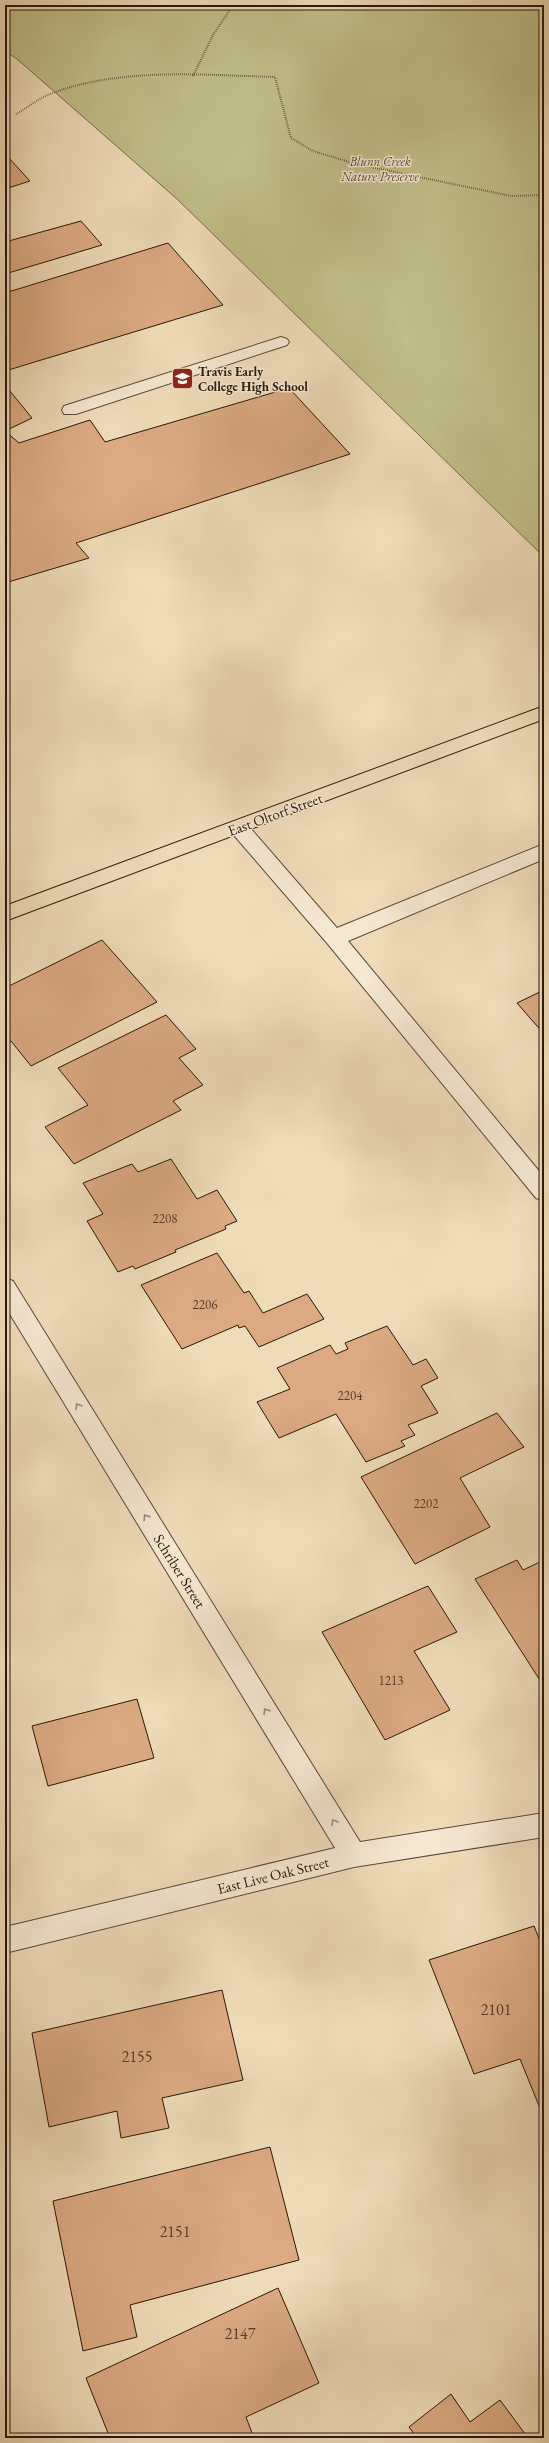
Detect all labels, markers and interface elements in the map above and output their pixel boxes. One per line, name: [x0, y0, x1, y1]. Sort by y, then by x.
park label: Blunn Creek Nature Preserve: [340, 153, 420, 185]
place label: Travis Early College High School: [198, 363, 308, 395]
school or university icon: Travis Early College High School: [170, 365, 196, 391]
street label: East Oltorf Street: [225, 788, 325, 840]
house number: 2208: [153, 1210, 177, 1227]
house number: 2206: [193, 1296, 217, 1313]
house number: 2204: [338, 1387, 363, 1404]
one-way arrow: [76, 1403, 83, 1410]
house number: 2202: [414, 1495, 439, 1512]
one-way arrow: [144, 1514, 151, 1521]
street label: Schriber Street: [150, 1530, 210, 1612]
house number: 1213: [379, 1672, 403, 1689]
one-way arrow: [263, 1708, 271, 1715]
one-way arrow: [331, 1819, 339, 1826]
street label: East Live Oak Street: [215, 1852, 331, 1898]
house number: 2101: [481, 1999, 511, 2020]
house number: 2155: [122, 2046, 152, 2067]
house number: 2151: [160, 2221, 190, 2242]
house number: 2147: [225, 2323, 256, 2344]

